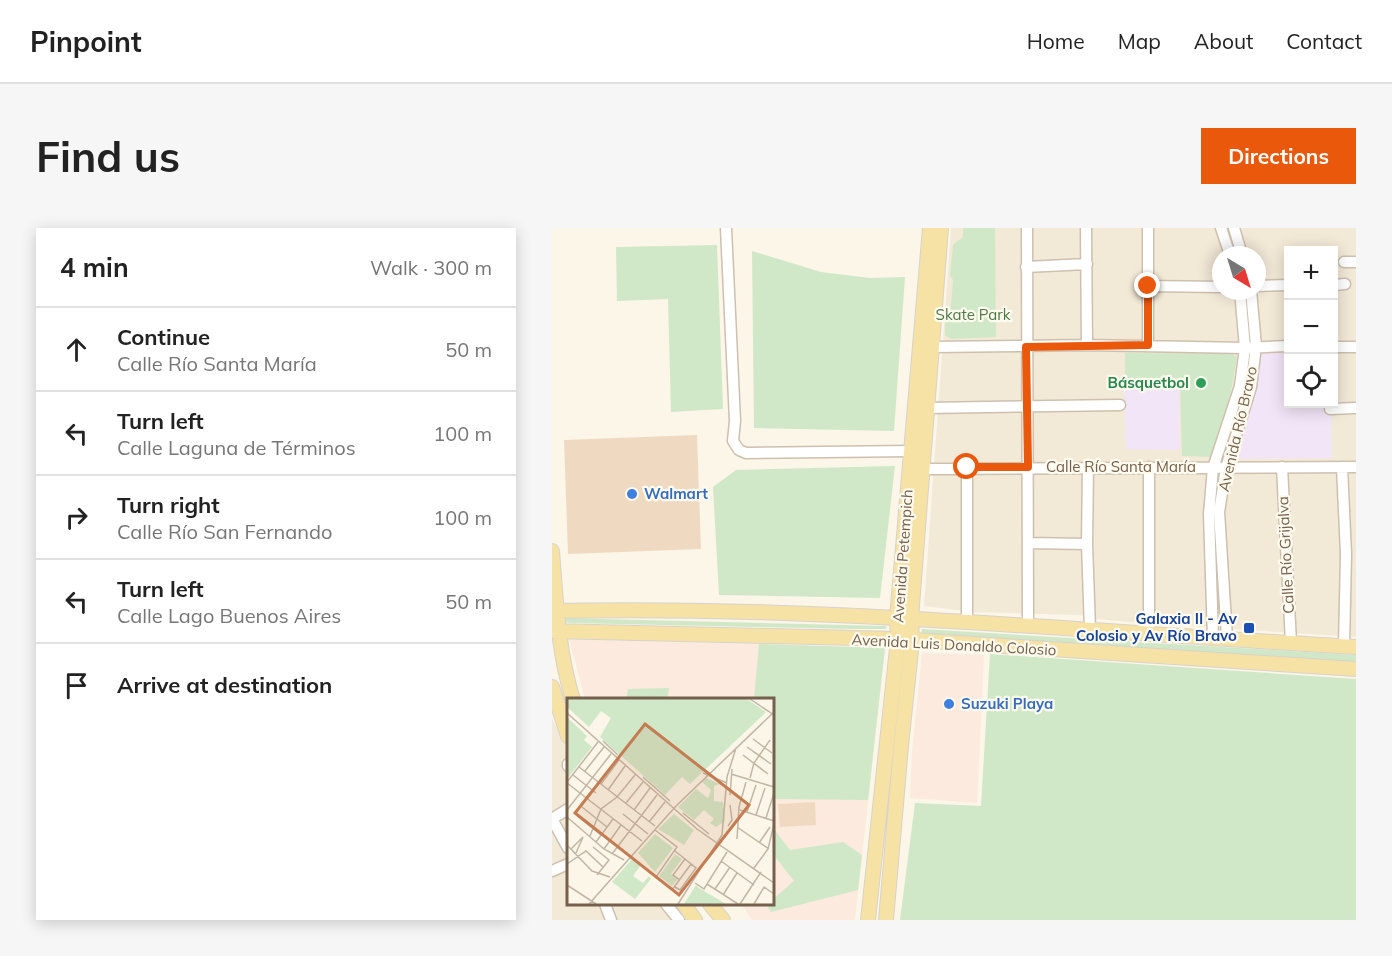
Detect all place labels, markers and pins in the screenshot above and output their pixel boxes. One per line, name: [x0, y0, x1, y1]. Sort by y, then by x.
place label: Básquetbol: [1108, 373, 1189, 392]
marker: Básquetbol: [1194, 376, 1208, 390]
place label: Walmart: [644, 484, 708, 503]
marker: Walmart: [625, 487, 639, 501]
place label: Galaxia II - Av Colosio y Av Río Bravo: [1076, 609, 1238, 645]
marker: Galaxia II - Av Colosio y Av Río Bravo: [1242, 621, 1256, 635]
place label: Suzuki Playa: [961, 694, 1053, 713]
marker: Suzuki Playa: [942, 697, 956, 711]

